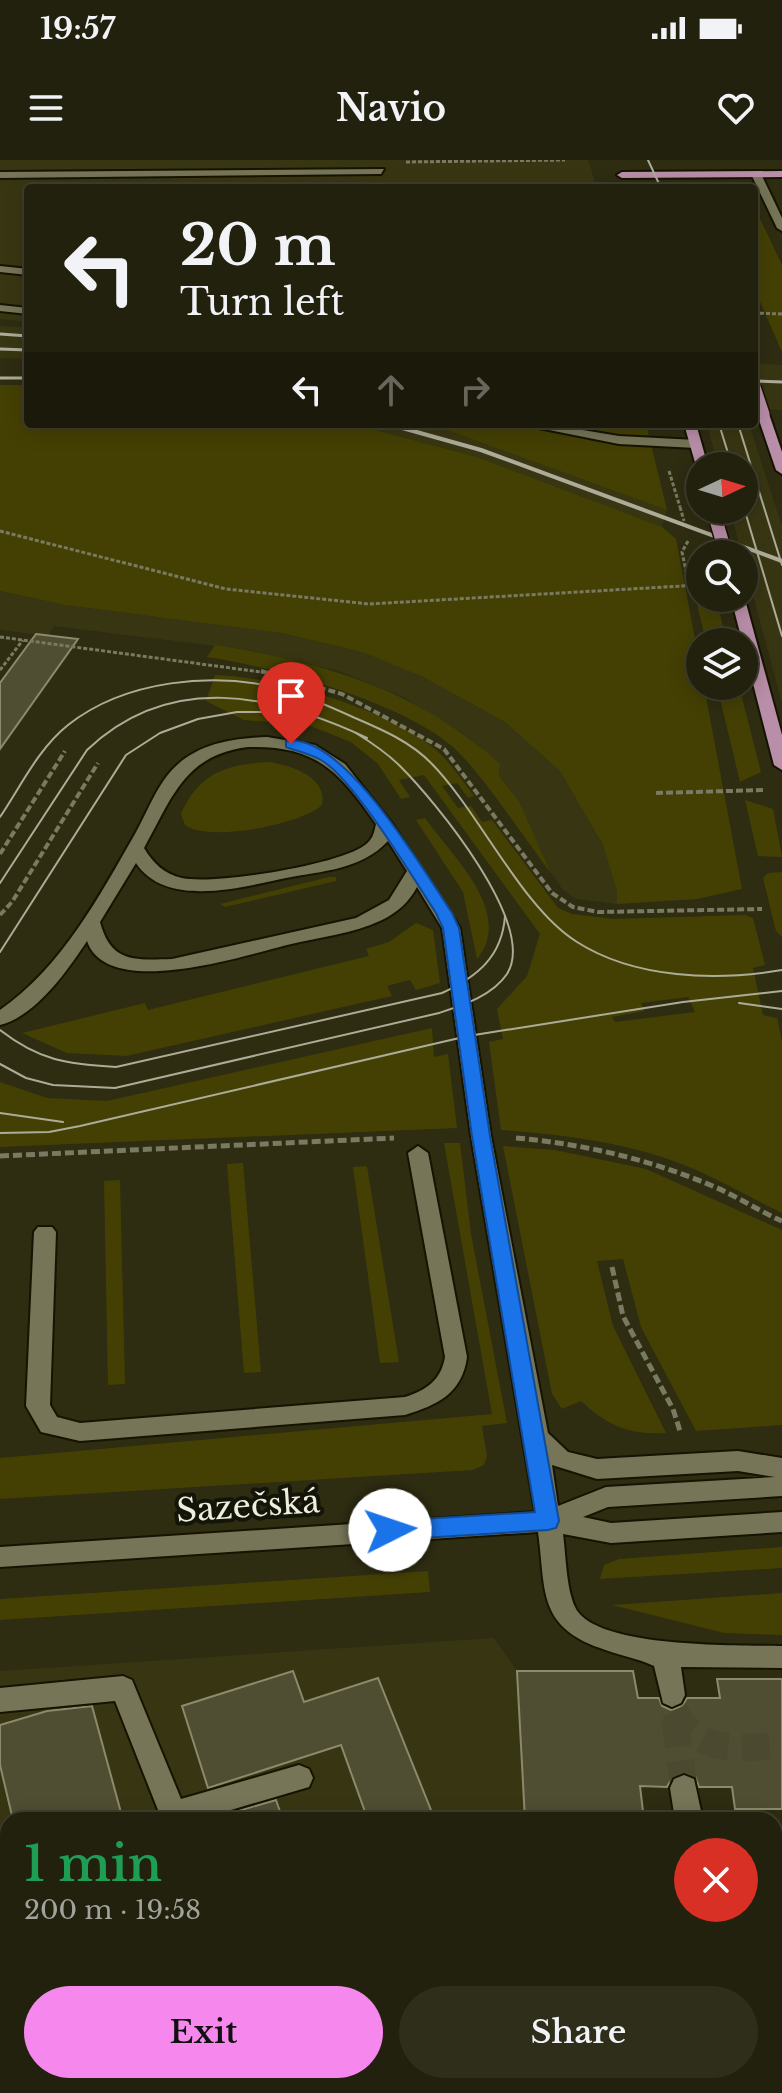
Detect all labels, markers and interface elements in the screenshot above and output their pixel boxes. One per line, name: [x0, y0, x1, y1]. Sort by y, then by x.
text: 19:57: [40, 10, 115, 47]
icon: menu: [24, 86, 68, 130]
text: Navio: [336, 86, 446, 131]
icon: heart: [714, 86, 758, 130]
text: 20 m: [180, 211, 336, 280]
icon: left: [48, 216, 152, 320]
text: Turn left: [180, 280, 344, 325]
icon: left: [285, 368, 329, 412]
icon: ahead: [369, 368, 413, 412]
icon: right: [453, 368, 497, 412]
north arrow: [686, 452, 758, 524]
map controls: [686, 452, 758, 700]
button: search: [686, 540, 758, 612]
button: layers: [686, 628, 758, 700]
pin: [257, 662, 325, 744]
icon: arrive: [269, 674, 313, 718]
street label: Sazečská: [175, 1481, 321, 1531]
position arrow: [348, 1488, 432, 1572]
text: 1 min: [24, 1834, 162, 1894]
button: close: [674, 1838, 758, 1922]
text: 200 m · 19:58: [24, 1894, 201, 1926]
button: Exit: [24, 1986, 383, 2078]
button: Share: [399, 1986, 758, 2078]

